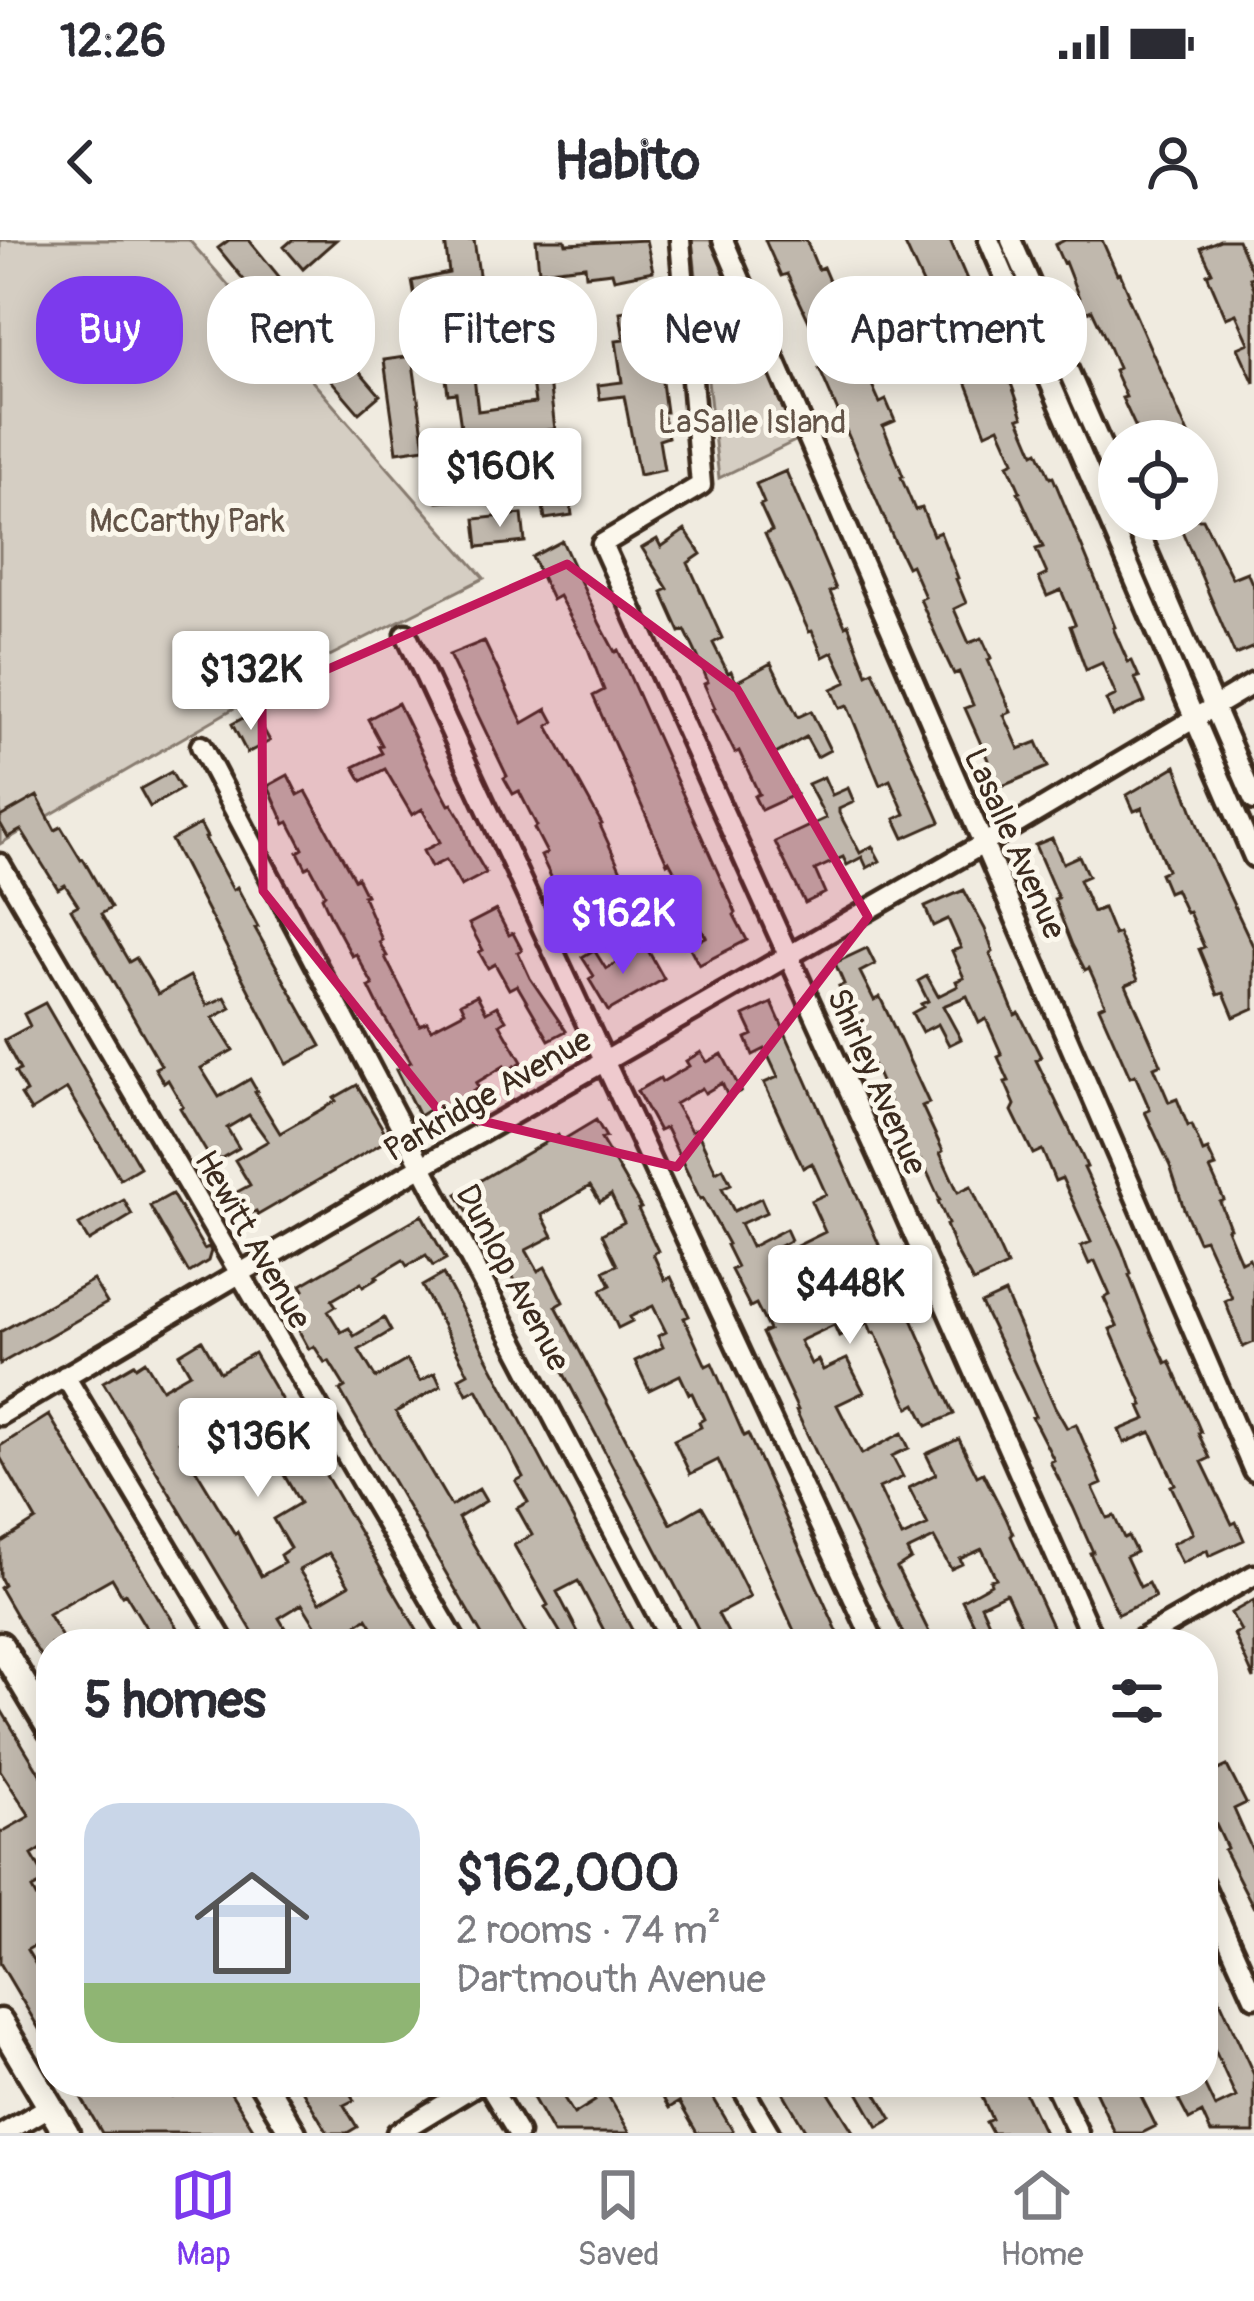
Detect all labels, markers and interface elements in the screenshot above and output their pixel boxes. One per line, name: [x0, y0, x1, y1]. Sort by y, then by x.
text: 12:26: [60, 14, 166, 70]
text: Habito: [554, 128, 700, 196]
icon: back: [48, 129, 114, 195]
icon: person: [1140, 129, 1206, 195]
chip: Buy: [36, 276, 183, 384]
chip: Rent: [207, 276, 375, 384]
chip: Filters: [399, 276, 597, 384]
chip: New: [621, 276, 783, 384]
chip: Apartment: [807, 276, 1087, 384]
park label: LaSalle Island: [658, 402, 846, 443]
map controls: [1098, 420, 1218, 540]
button: locate: [1098, 420, 1218, 540]
pin: $160K: [416, 428, 584, 530]
text: $160K: [445, 442, 555, 491]
park label: McCarthy Park: [89, 501, 285, 542]
pin: $132K: [167, 631, 335, 733]
text: $132K: [199, 645, 303, 694]
street label: Lasalle Avenue: [954, 742, 1075, 945]
pin: $162K: [539, 875, 707, 977]
text: $162K: [571, 889, 675, 938]
street label: Shirley Avenue: [817, 982, 936, 1181]
street label: Parkridge Avenue: [377, 1019, 599, 1171]
street label: Hewitt Avenue: [185, 1143, 320, 1336]
street label: Dunlop Avenue: [446, 1177, 579, 1378]
pin: $448K: [766, 1245, 934, 1347]
text: $448K: [795, 1259, 905, 1308]
pin: $136K: [174, 1398, 342, 1500]
text: $136K: [206, 1412, 310, 1461]
icon: filters: [1104, 1668, 1170, 1734]
text: 5 homes: [84, 1669, 266, 1733]
text: $162,000: [456, 1842, 679, 1906]
icon: home: [180, 1851, 324, 1995]
text: 2 rooms · 74 m²: [456, 1906, 721, 1955]
text: Dartmouth Avenue: [456, 1955, 766, 2004]
tab: Map: [170, 2162, 236, 2275]
tab: Saved: [577, 2162, 659, 2275]
tab: Home: [1000, 2162, 1084, 2275]

